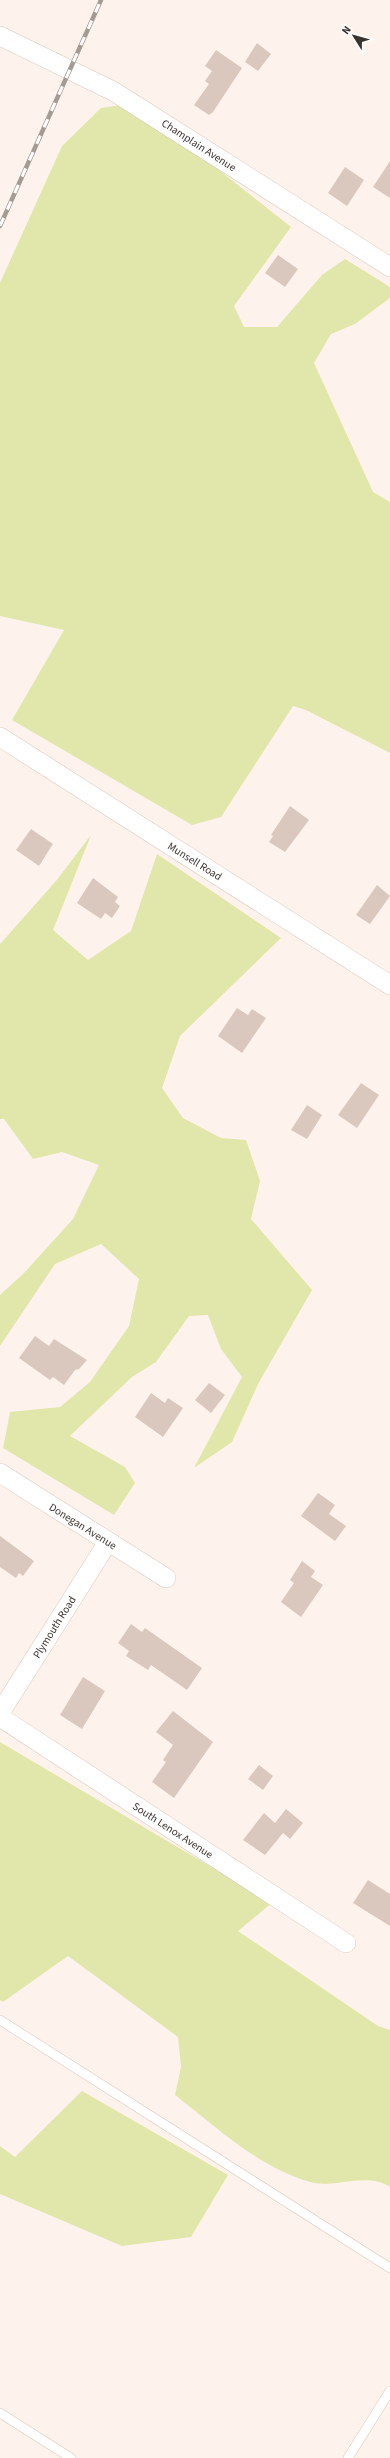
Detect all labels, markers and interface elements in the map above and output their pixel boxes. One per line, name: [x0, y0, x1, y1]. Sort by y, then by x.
north arrow: [334, 16, 374, 56]
text: N: [338, 23, 355, 38]
street label: Champlain Avenue: [158, 116, 239, 175]
street label: Munsell Road: [165, 839, 225, 884]
street label: Donegan Avenue: [46, 1500, 120, 1554]
street label: Plymouth Road: [29, 1593, 80, 1661]
street label: South Lenox Avenue: [130, 1799, 216, 1862]

